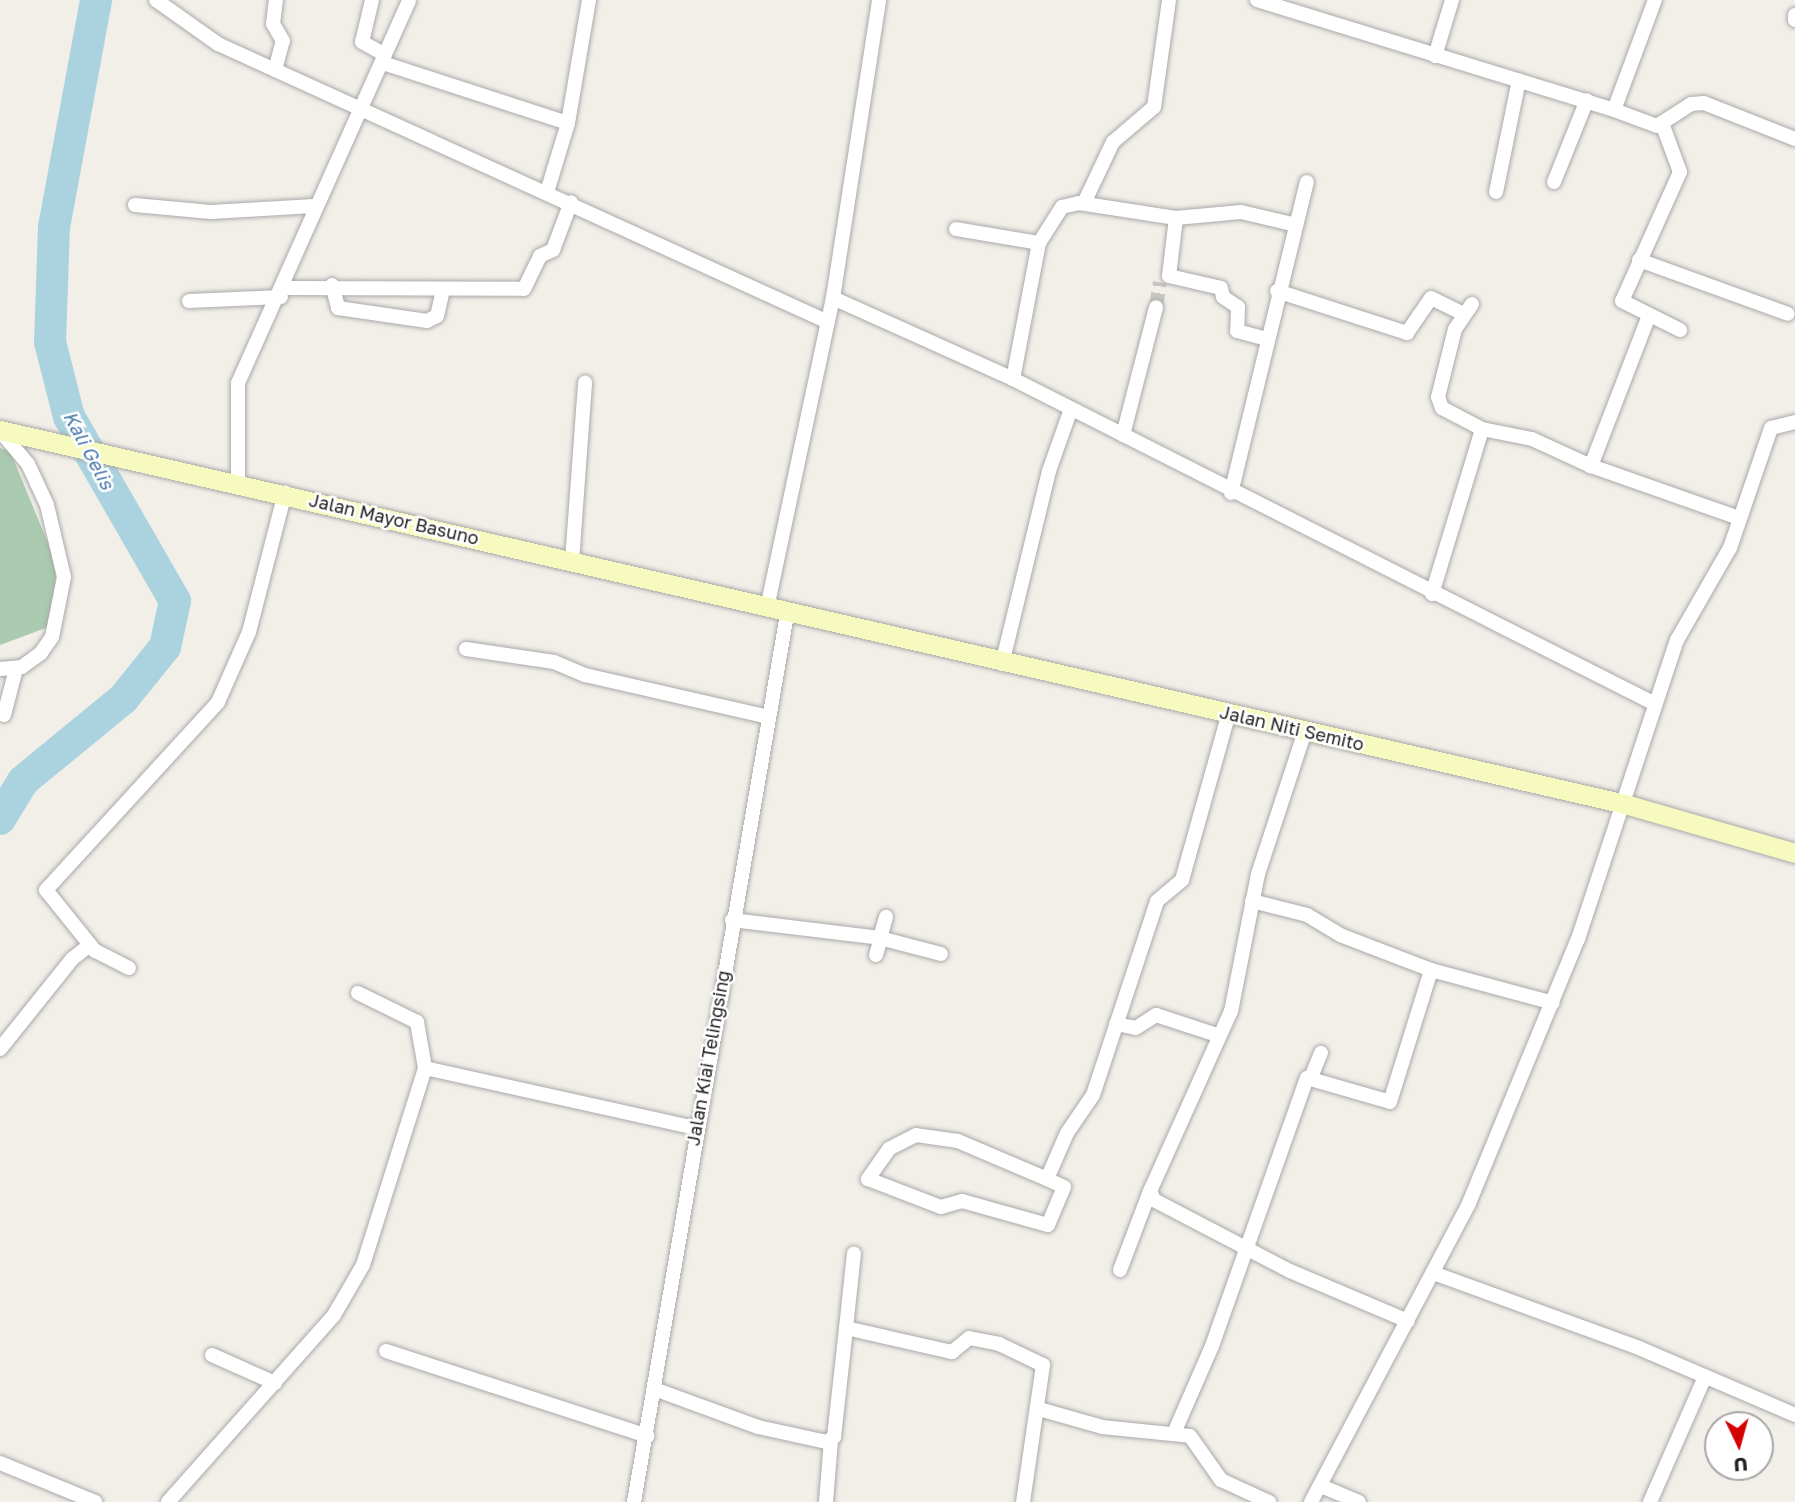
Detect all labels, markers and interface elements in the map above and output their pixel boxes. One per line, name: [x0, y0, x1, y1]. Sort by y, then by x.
water label: Kali Gelis: [59, 407, 119, 493]
street label: Jalan Mayor Basuno: [307, 489, 481, 549]
street label: Jalan Niti Semito: [1218, 701, 1366, 755]
street label: Jalan Kiai Telingsing: [682, 969, 734, 1147]
north arrow: [1704, 1411, 1774, 1481]
text: U: [1733, 1453, 1749, 1477]

